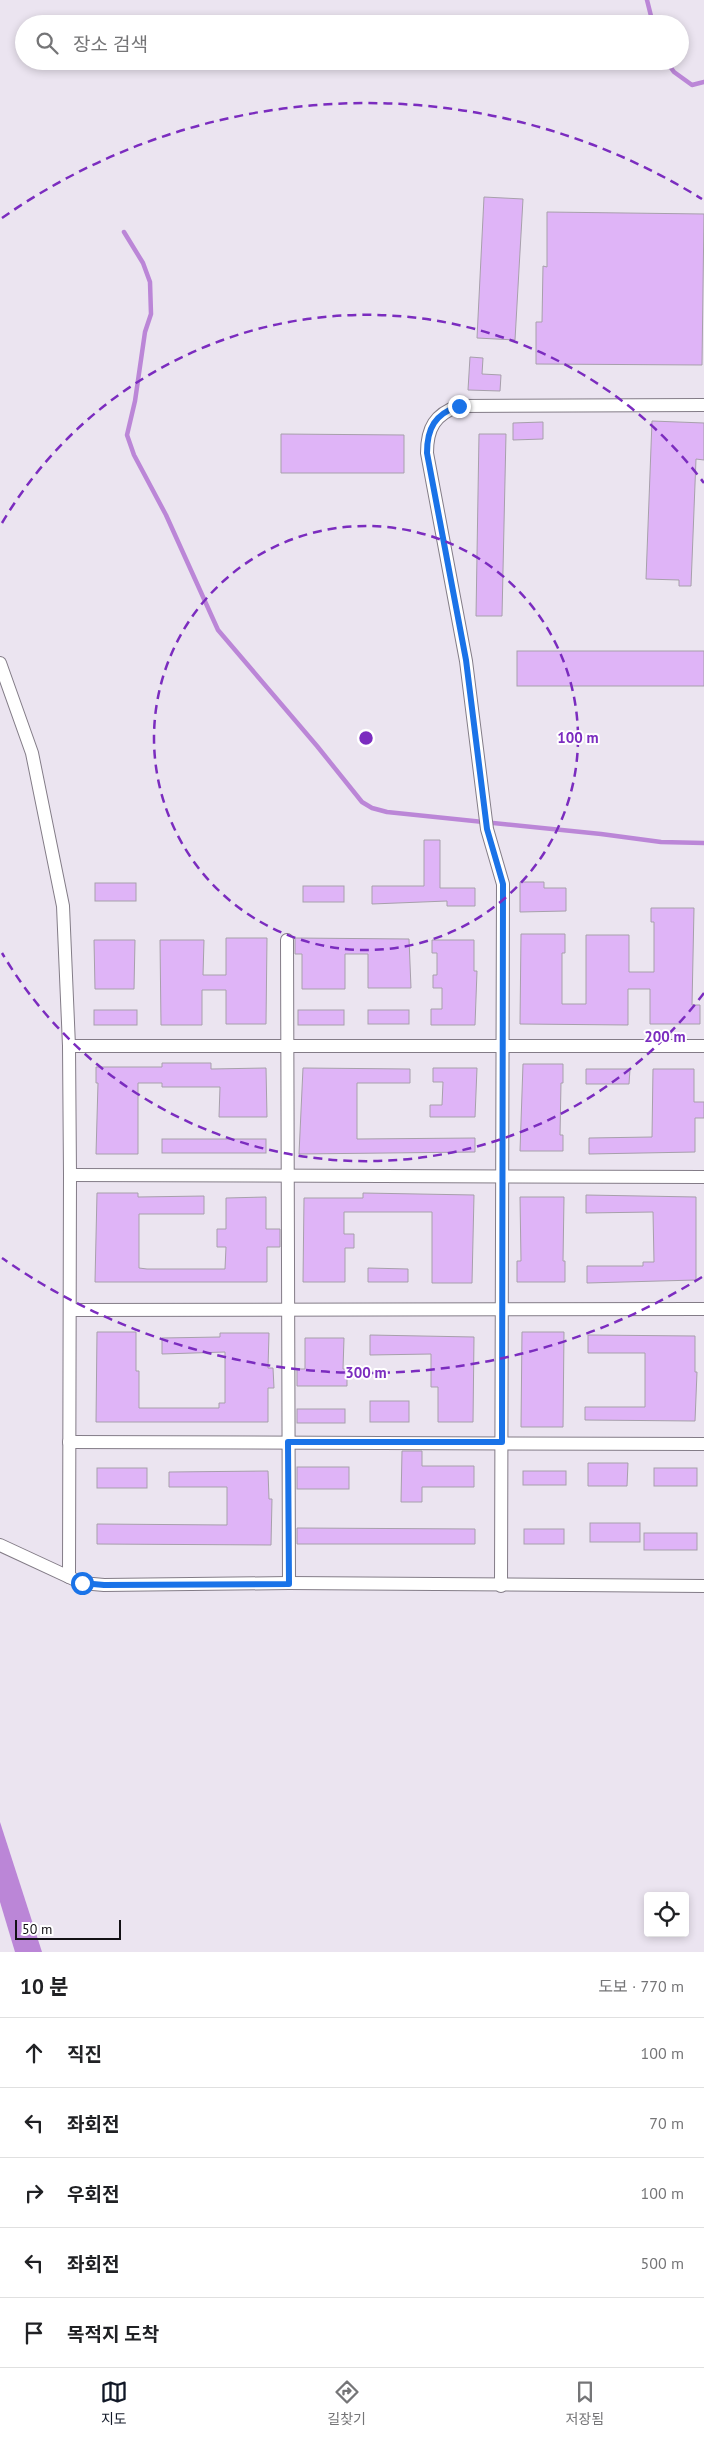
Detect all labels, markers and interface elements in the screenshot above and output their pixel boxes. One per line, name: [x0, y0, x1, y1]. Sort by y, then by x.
search box: [15, 15, 689, 70]
icon: search: [33, 29, 61, 57]
text: 장소 검색: [73, 32, 148, 56]
route end: [448, 395, 471, 418]
text: 100 m: [557, 728, 599, 747]
centre of rings: [357, 729, 375, 747]
text: 200 m: [644, 1027, 686, 1046]
text: 300 m: [345, 1363, 387, 1382]
route start: [71, 1572, 94, 1595]
map controls: [644, 1892, 689, 1937]
button: locate: [644, 1892, 689, 1937]
scale bar: [15, 1917, 121, 1940]
text: 50 m: [22, 1920, 52, 1938]
text: 10 분: [20, 1973, 68, 2000]
text: 도보 · 770 m: [598, 1976, 684, 1996]
icon: ahead: [20, 2039, 48, 2067]
text: 직진: [67, 2042, 102, 2066]
text: 100 m: [641, 2043, 684, 2063]
icon: left: [20, 2109, 48, 2137]
text: 좌회전: [67, 2112, 119, 2136]
text: 70 m: [649, 2113, 684, 2133]
icon: right: [20, 2179, 48, 2207]
text: 우회전: [67, 2182, 119, 2206]
text: 100 m: [641, 2183, 684, 2203]
icon: left: [20, 2249, 48, 2277]
text: 좌회전: [67, 2252, 119, 2276]
text: 500 m: [641, 2253, 684, 2273]
icon: arrive: [20, 2319, 48, 2347]
text: 목적지 도착: [67, 2322, 159, 2346]
tab: 지도: [100, 2378, 128, 2428]
tab: 길찾기: [327, 2378, 366, 2428]
tab: 저장됨: [566, 2378, 604, 2428]

